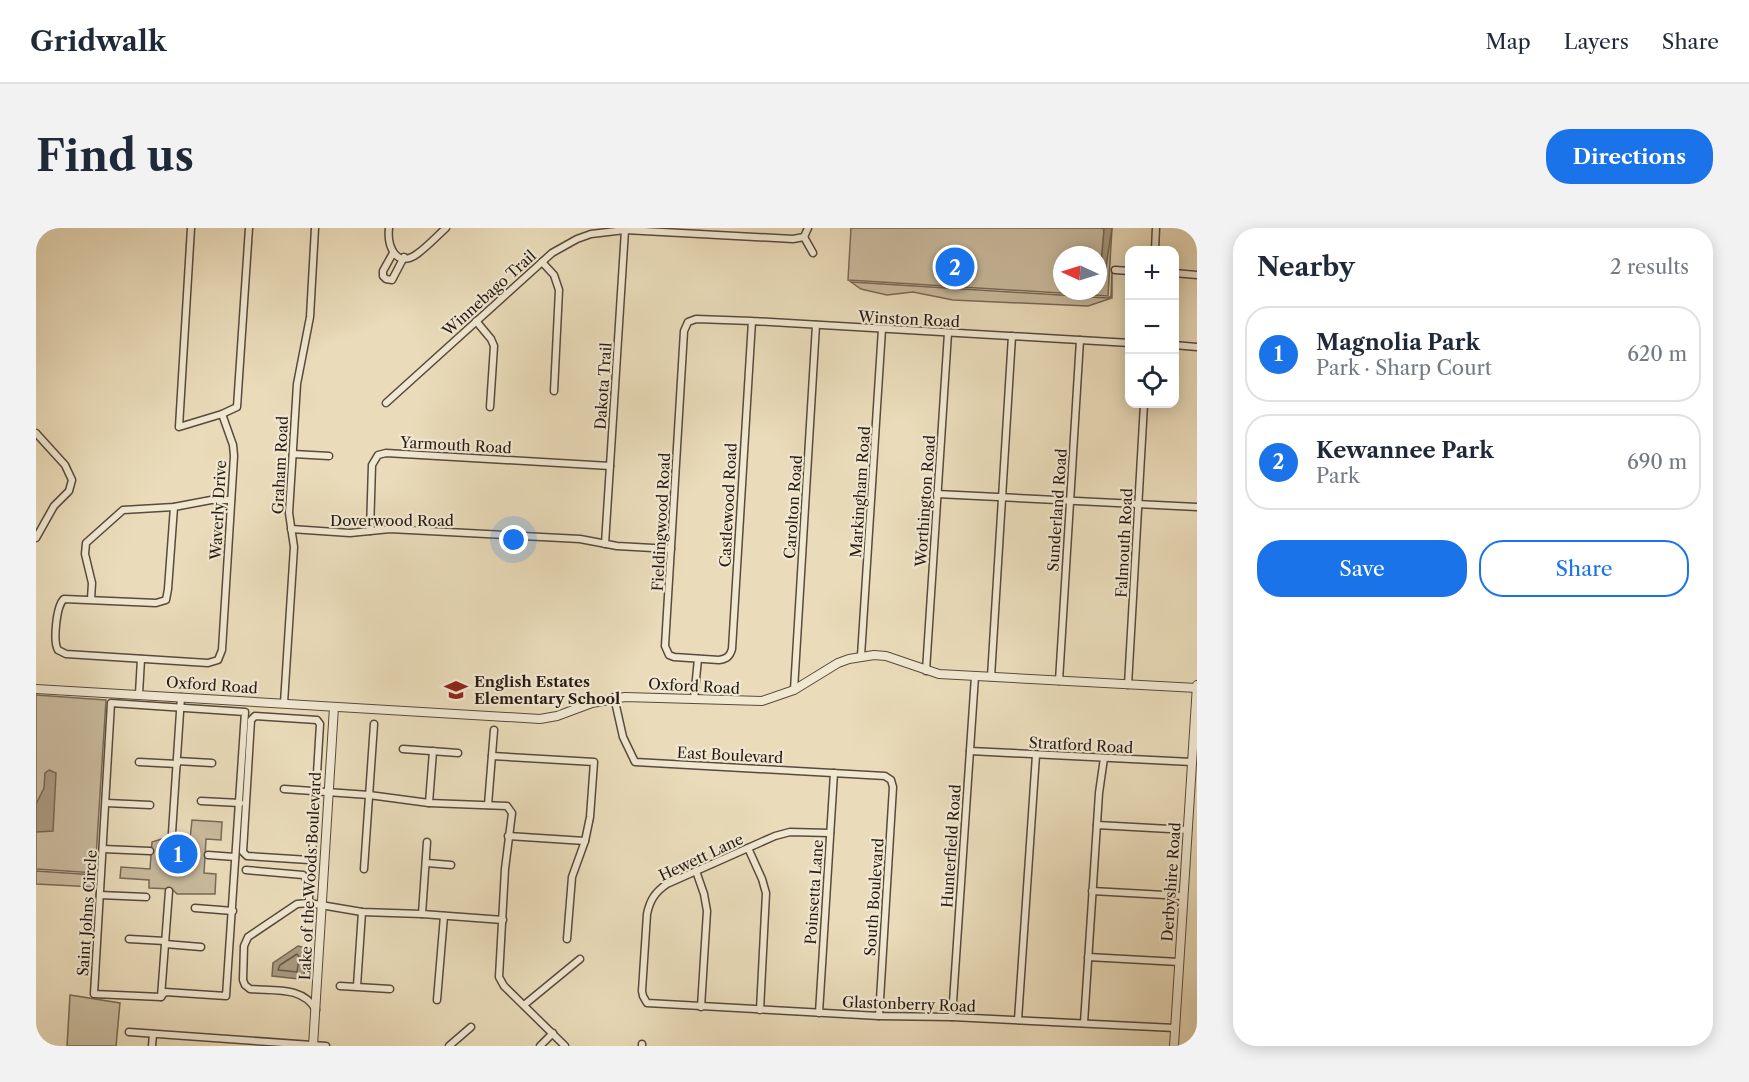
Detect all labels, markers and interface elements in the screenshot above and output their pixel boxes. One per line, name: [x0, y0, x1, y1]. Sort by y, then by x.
text: Gridwalk: [30, 24, 166, 58]
text: Map: [1486, 29, 1531, 54]
text: Layers: [1564, 29, 1629, 54]
text: Share: [1662, 29, 1719, 54]
button: Directions: [1546, 129, 1713, 184]
text: Find us: [36, 130, 194, 182]
pin: 2: [936, 244, 974, 290]
street label: Winnebago Trail: [438, 246, 540, 341]
north arrow: [1053, 246, 1107, 300]
map controls: [1125, 246, 1179, 408]
button: +: [1125, 246, 1179, 300]
text: Nearby: [1257, 251, 1355, 283]
text: 2 results: [1610, 255, 1689, 279]
button: −: [1125, 300, 1179, 354]
street label: Winston Road: [857, 307, 960, 331]
text: Magnolia Park: [1316, 329, 1480, 356]
street label: Dakota Trail: [590, 341, 616, 430]
text: 1: [1274, 342, 1283, 366]
text: 620 m: [1627, 342, 1687, 366]
button: locate: [1125, 354, 1179, 408]
text: Park · Sharp Court: [1316, 356, 1492, 380]
street label: Graham Road: [268, 415, 292, 515]
street label: Markingham Road: [846, 425, 874, 559]
street label: Yarmouth Road: [399, 433, 512, 457]
street label: Worthington Road: [911, 434, 939, 569]
text: Kewannee Park: [1316, 437, 1494, 464]
street label: Castlewood Road: [715, 442, 741, 568]
street label: Sunderland Road: [1043, 448, 1071, 572]
text: 2: [1273, 450, 1284, 474]
text: 690 m: [1627, 450, 1687, 474]
street label: Fieldingwood Road: [648, 452, 674, 592]
street label: Carolton Road: [780, 454, 806, 560]
street label: Waverly Drive: [206, 459, 230, 562]
text: Park: [1316, 464, 1359, 488]
street label: Falmouth Road: [1112, 488, 1136, 598]
street label: Doverwood Road: [330, 511, 454, 530]
your location: [499, 525, 528, 554]
button: Save: [1257, 540, 1467, 597]
button: Share: [1479, 540, 1689, 597]
street label: Oxford Road: [166, 672, 258, 698]
place label: English Estates Elementary School: [474, 672, 620, 708]
street label: Oxford Road: [648, 674, 740, 698]
school or university icon: English Estates Elementary School: [443, 677, 469, 703]
street label: Stratford Road: [1028, 733, 1134, 757]
street label: East Boulevard: [676, 743, 784, 767]
street label: Lake of the Woods Boulevard: [295, 771, 325, 981]
street label: Hunterfield Road: [937, 784, 965, 908]
street label: Derbyshire Road: [1157, 822, 1185, 942]
street label: Hewett Lane: [656, 829, 746, 885]
pin: 1: [158, 832, 198, 876]
street label: South Boulevard: [860, 837, 888, 957]
street label: Poinsetta Lane: [801, 839, 827, 945]
street label: Saint Johns Circle: [73, 849, 101, 977]
street label: Glastonberry Road: [842, 992, 976, 1016]

